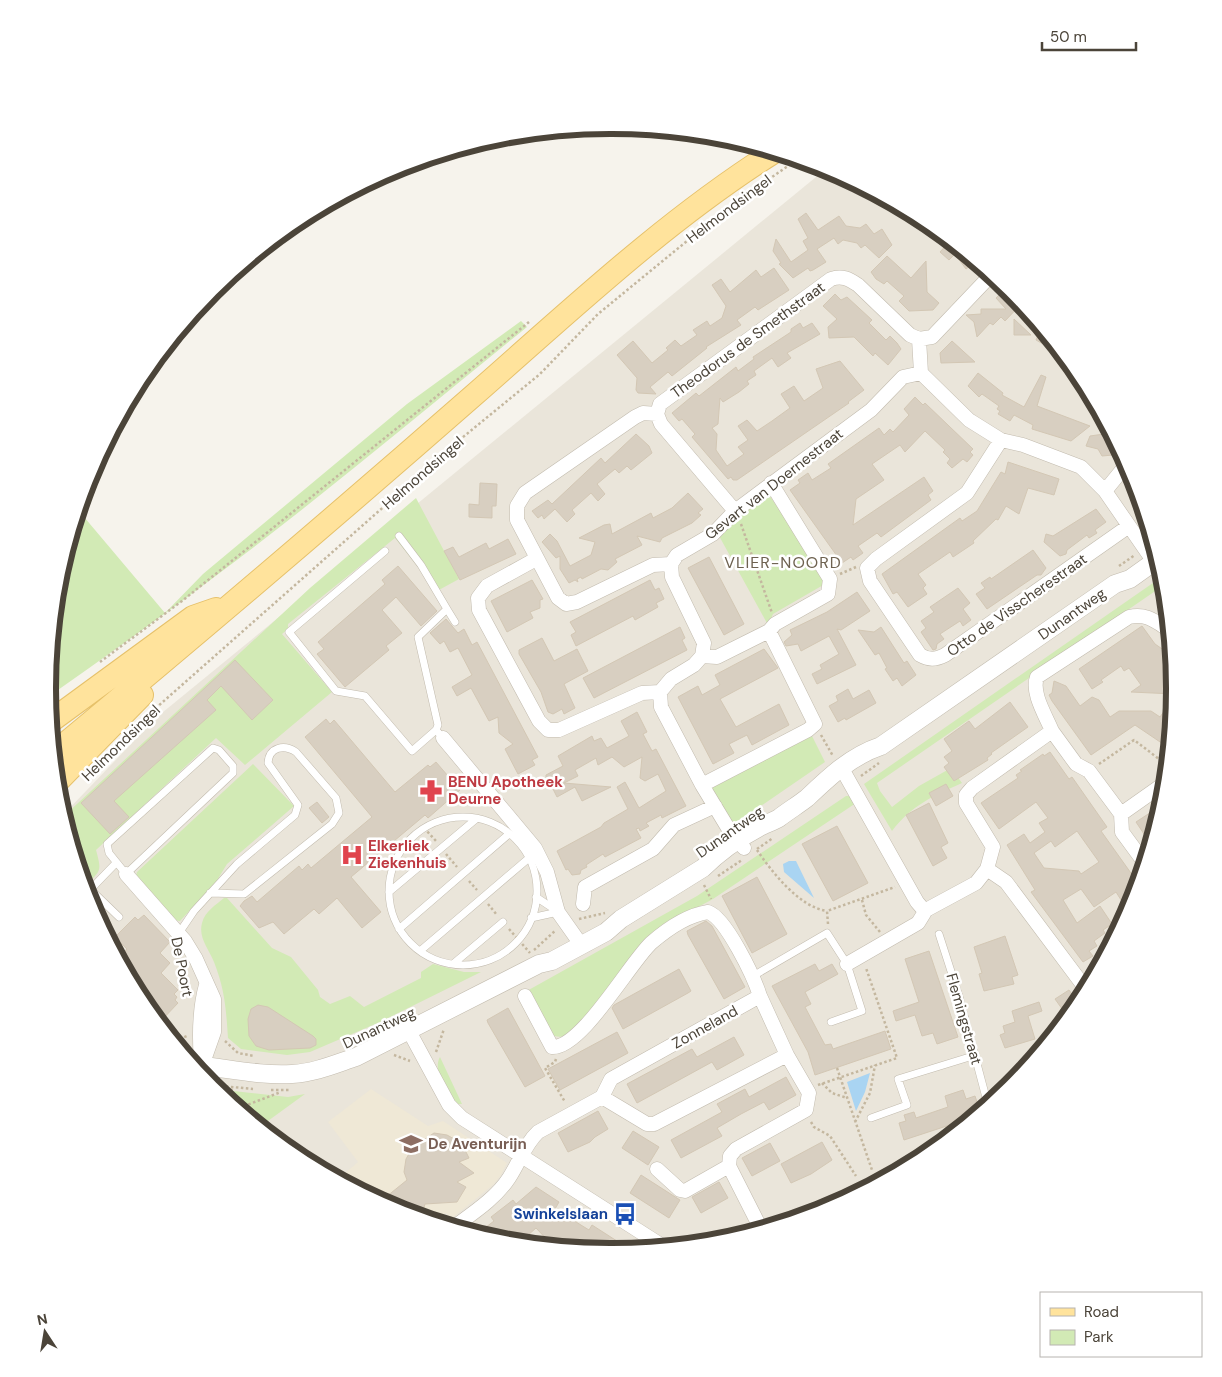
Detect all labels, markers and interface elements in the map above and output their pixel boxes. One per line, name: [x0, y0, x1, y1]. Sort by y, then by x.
scale bar: [1042, 20, 1136, 52]
text: 50 m: [1050, 27, 1087, 47]
street label: Helmondsingel: [682, 170, 776, 248]
street label: Theodorus de Smethstraat: [667, 277, 829, 403]
street label: Gevart van Doernestraat: [701, 424, 847, 544]
street label: Helmondsingel: [378, 432, 468, 514]
street label: Otto de Visscherestraat: [943, 549, 1091, 661]
district label: VLIER-NOORD: [724, 552, 842, 573]
street label: Dunantweg: [1034, 583, 1110, 645]
street label: Helmondsingel: [77, 700, 165, 786]
place label: BENU Apotheek Deurne: [448, 772, 563, 809]
pharmacy icon: BENU Apotheek Deurne: [418, 778, 444, 804]
street label: Dunantweg: [692, 801, 768, 863]
place label: Elkerliek Ziekenhuis: [368, 836, 447, 873]
hospital icon: Elkerliek Ziekenhuis: [339, 842, 365, 868]
street label: De Poort: [166, 935, 198, 999]
street label: Flemingstraat: [941, 971, 987, 1067]
street label: Zonneland: [669, 1001, 741, 1053]
street label: Dunantweg: [339, 1002, 419, 1054]
school or university icon: De Aventurijn: [398, 1131, 424, 1157]
place label: De Aventurijn: [428, 1134, 527, 1154]
bus stop icon: Swinkelslaan: [612, 1201, 638, 1227]
place label: Swinkelslaan: [513, 1204, 608, 1224]
legend: [1040, 1292, 1202, 1357]
text: Road: [1084, 1302, 1119, 1322]
north arrow: [20, 1307, 70, 1357]
text: N: [35, 1309, 49, 1329]
text: Park: [1084, 1327, 1114, 1347]

